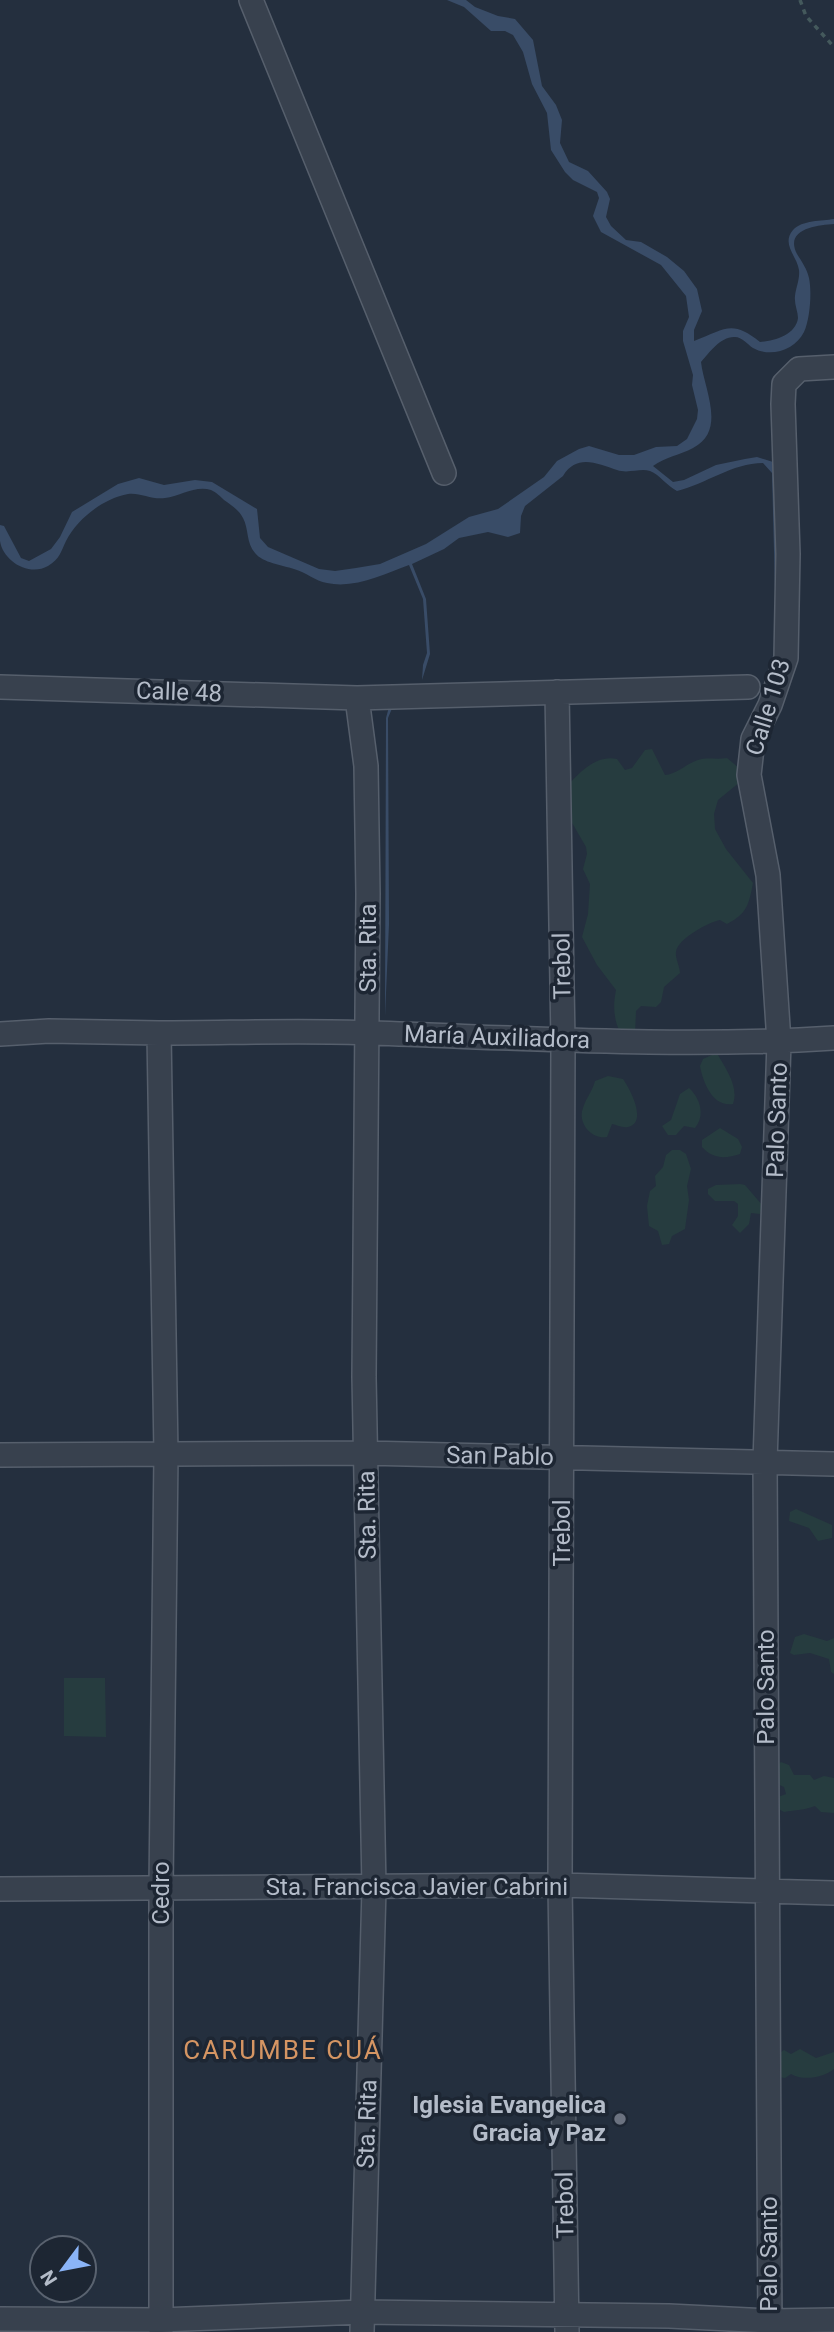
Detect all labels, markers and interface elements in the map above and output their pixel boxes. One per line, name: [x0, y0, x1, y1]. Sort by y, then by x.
street label: Calle 103: [740, 655, 796, 759]
street label: Calle 48: [136, 677, 222, 707]
street label: Sta. Rita: [354, 904, 382, 992]
street label: Trebol: [547, 932, 577, 1000]
street label: María Auxiliadora: [403, 1020, 591, 1054]
street label: Palo Santo: [761, 1062, 793, 1178]
street label: San Pablo: [446, 1441, 554, 1471]
street label: Sta. Rita: [352, 1470, 382, 1560]
street label: Trebol: [548, 1499, 576, 1567]
street label: Palo Santo: [752, 1629, 780, 1745]
street label: Cedro: [147, 1861, 175, 1925]
street label: Sta. Francisca Javier Cabrini: [266, 1873, 568, 1901]
district label: CARUMBE CUÁ: [183, 2035, 383, 2065]
street label: Sta. Rita: [351, 2079, 383, 2169]
place label: Iglesia Evangelica Gracia y Paz: [412, 2091, 606, 2147]
marker: Iglesia Evangelica Gracia y Paz: [612, 2111, 628, 2127]
street label: Trebol: [550, 2171, 580, 2239]
street label: Palo Santo: [755, 2196, 783, 2312]
north arrow: [28, 2234, 98, 2304]
text: N: [36, 2266, 62, 2290]

